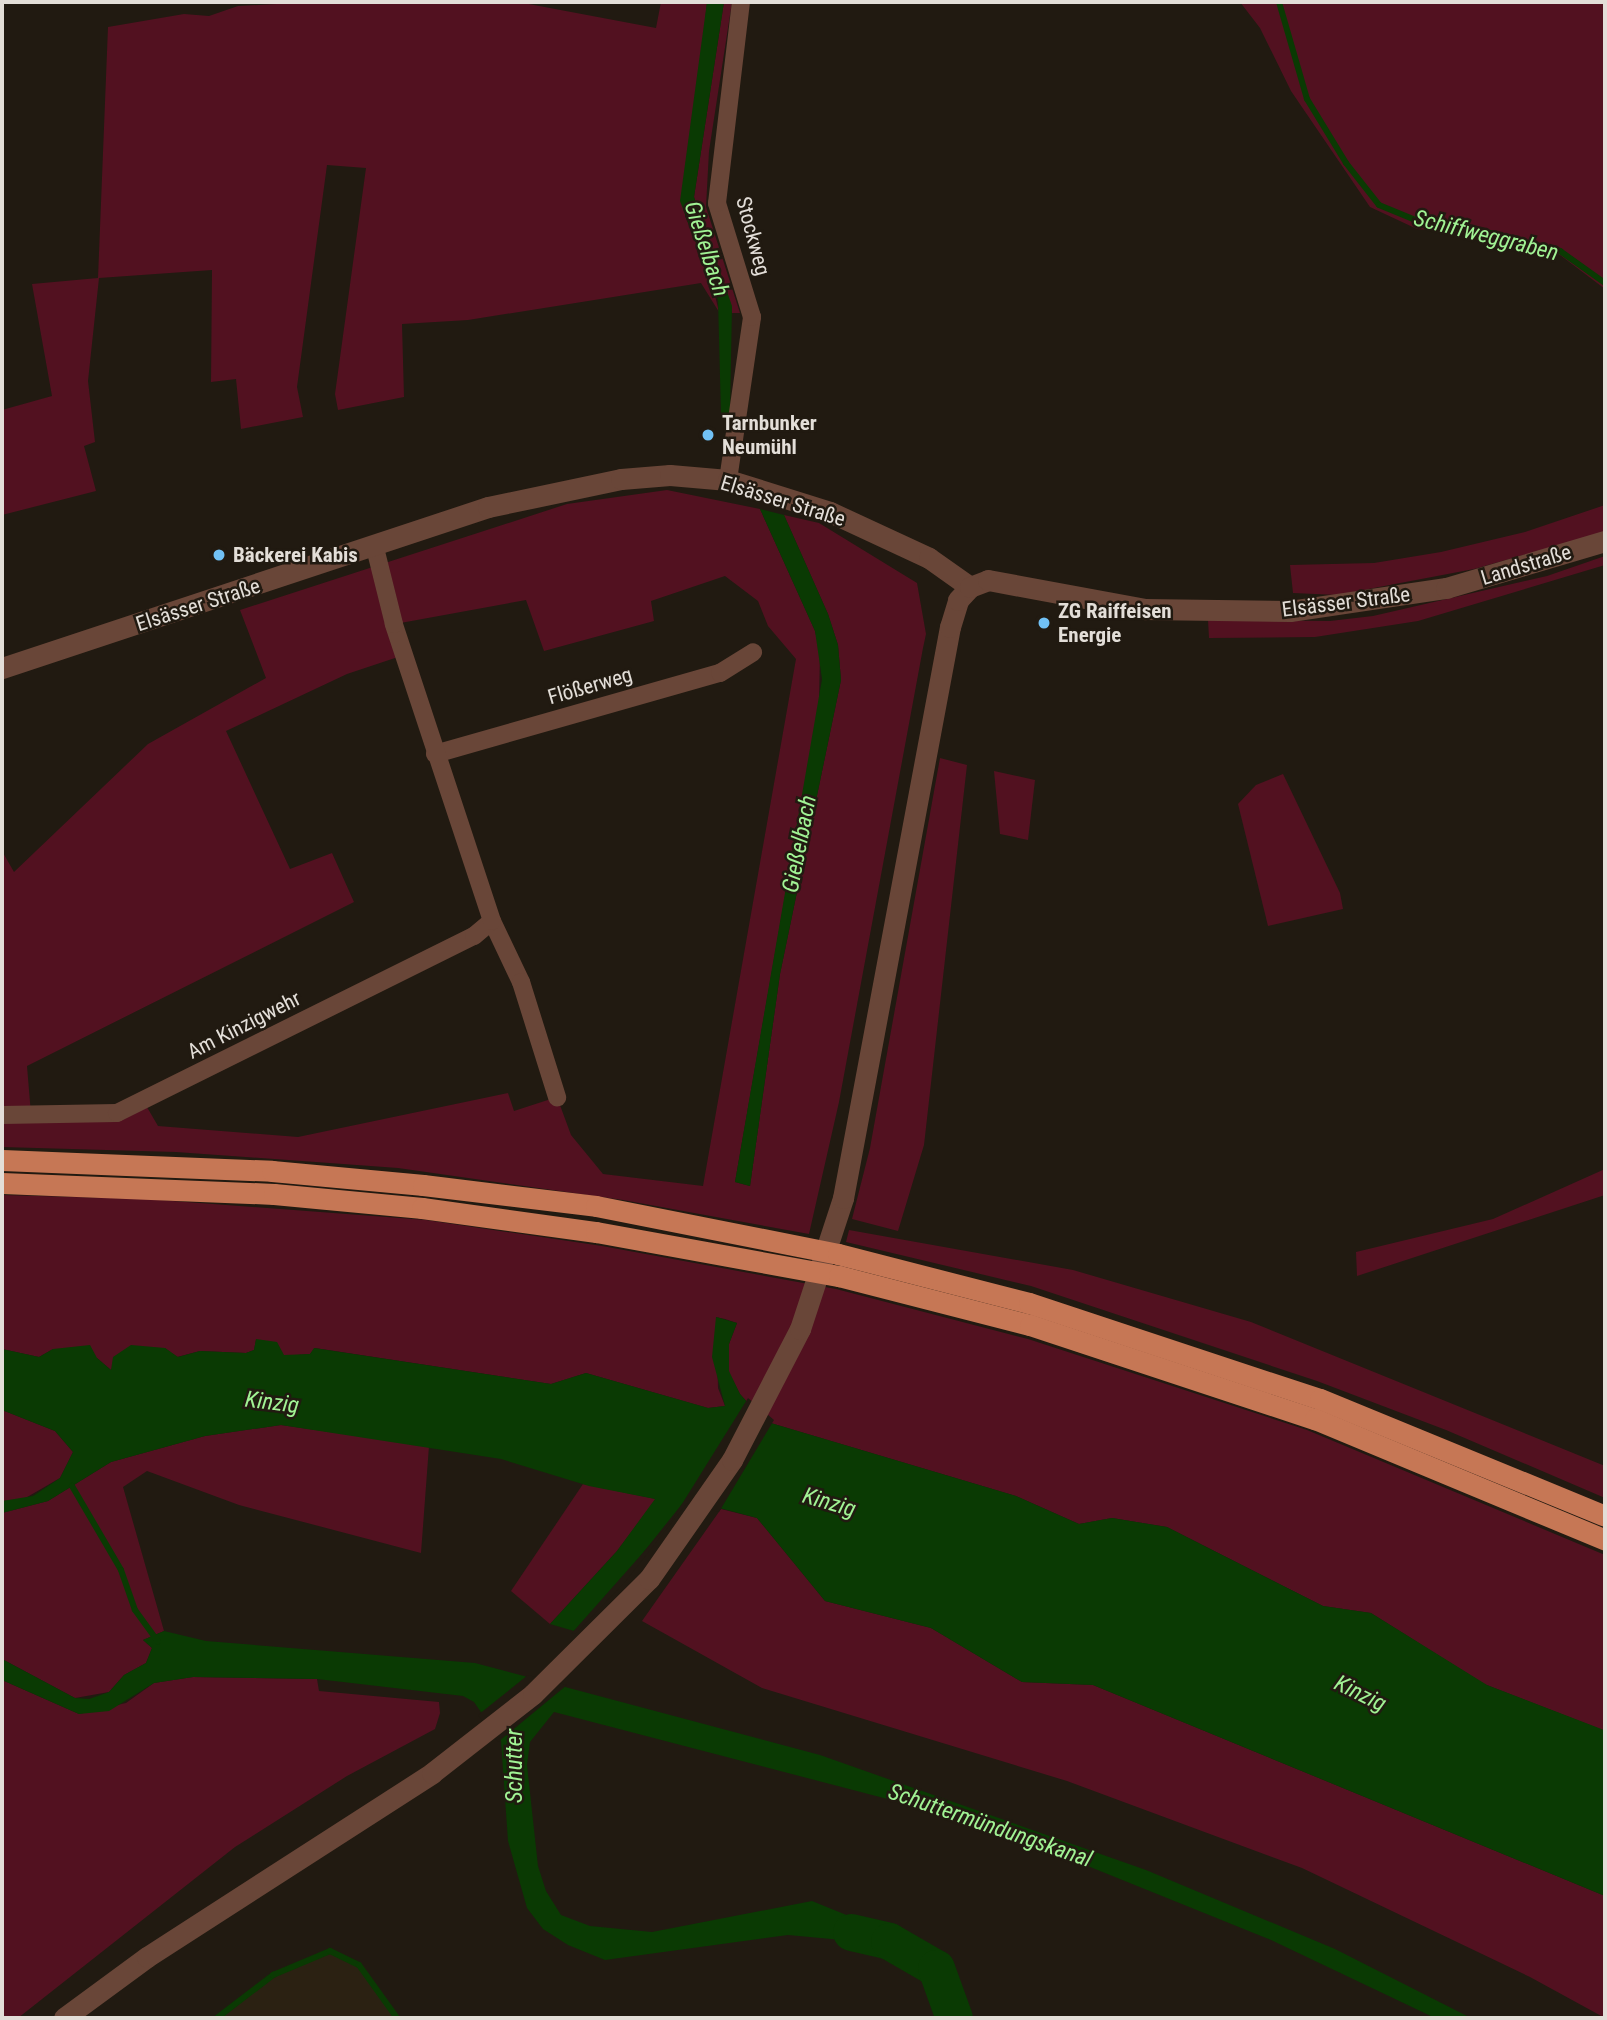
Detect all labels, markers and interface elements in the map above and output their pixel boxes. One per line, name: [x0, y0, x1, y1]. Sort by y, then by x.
street label: Stockweg: [730, 194, 776, 278]
water label: Gießelbach: [678, 198, 734, 300]
water label: Schiffweggraben: [1411, 205, 1561, 267]
place label: Tarnbunker Neumühl: [722, 410, 817, 460]
marker: Tarnbunker Neumühl: [700, 427, 716, 443]
street label: Elsässer Straße: [718, 470, 848, 532]
street label: Landstraße: [1478, 539, 1574, 591]
place label: Bäckerei Kabis: [233, 542, 358, 568]
marker: Bäckerei Kabis: [211, 547, 227, 563]
street label: Elsässer Straße: [133, 573, 263, 637]
street label: Elsässer Straße: [1280, 582, 1412, 622]
place label: ZG Raiffeisen Energie: [1058, 598, 1172, 648]
marker: ZG Raiffeisen Energie: [1036, 615, 1052, 631]
street label: Flößerweg: [545, 662, 635, 710]
water label: Gießelbach: [777, 793, 823, 895]
street label: Am Kinzigwehr: [183, 986, 305, 1064]
water label: Kinzig: [244, 1386, 300, 1420]
water label: Kinzig: [799, 1482, 859, 1524]
water label: Kinzig: [1330, 1670, 1390, 1718]
water label: Schutter: [501, 1729, 529, 1803]
water label: Schuttermündungskanal: [885, 1778, 1095, 1874]

